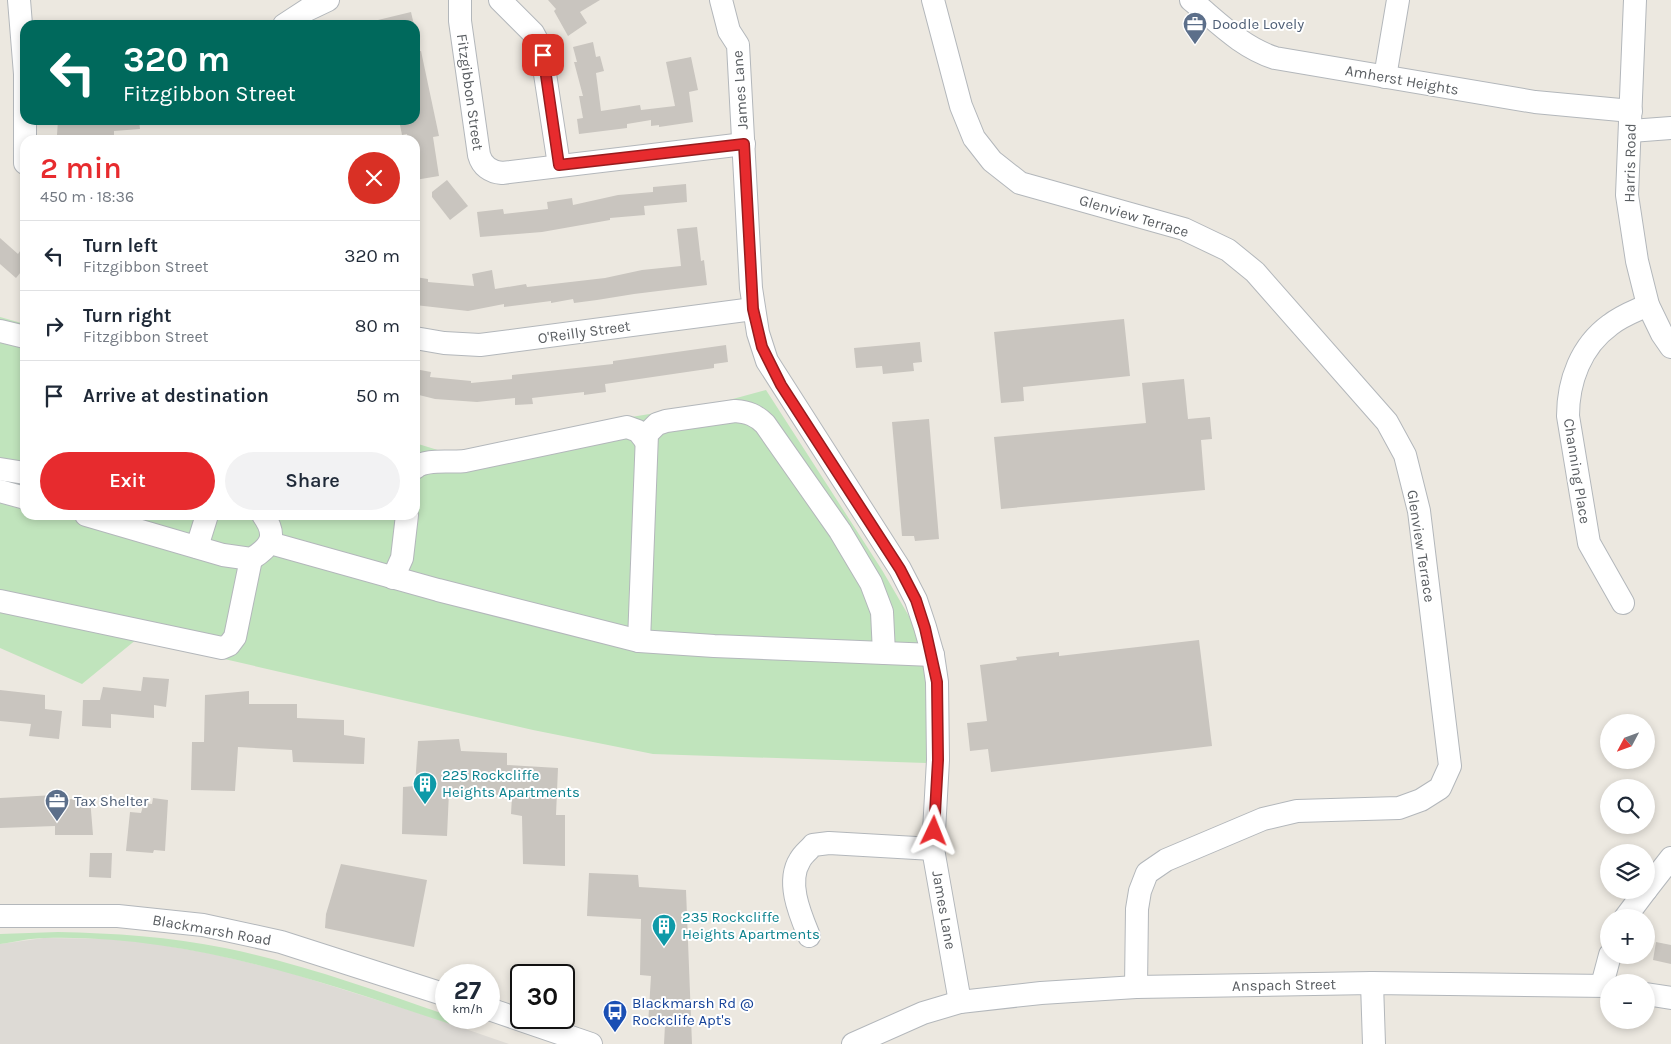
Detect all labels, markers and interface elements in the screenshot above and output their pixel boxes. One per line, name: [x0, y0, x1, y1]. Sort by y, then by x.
office icon: Doodle Lovely: [1182, 11, 1208, 45]
place label: Doodle Lovely: [1212, 15, 1304, 33]
street label: Fitzgibbon Street: [453, 32, 487, 152]
pin: [522, 34, 564, 76]
text: 320 m: [123, 39, 230, 80]
icon: left: [40, 40, 105, 105]
icon: arrive: [529, 41, 557, 69]
street label: James Lane: [728, 50, 752, 130]
street label: Amherst Heights: [1344, 61, 1460, 99]
text: Fitzgibbon Street: [123, 81, 296, 107]
street label: Harris Road: [1620, 123, 1640, 203]
text: 2 min: [40, 150, 122, 186]
button: close: [348, 152, 400, 204]
text: 450 m · 18:36: [40, 187, 134, 206]
street label: Glenview Terrace: [1077, 191, 1191, 241]
text: Turn left: [83, 235, 158, 257]
icon: left: [40, 242, 68, 270]
text: 320 m: [344, 245, 400, 267]
text: Fitzgibbon Street: [83, 257, 209, 276]
text: Turn right: [83, 305, 172, 327]
icon: right: [40, 312, 68, 340]
text: 80 m: [355, 315, 400, 337]
street label: O'Reilly Street: [537, 317, 632, 347]
text: Fitzgibbon Street: [83, 327, 209, 346]
icon: arrive: [40, 382, 68, 410]
text: Arrive at destination: [83, 385, 269, 407]
text: 50 m: [356, 385, 400, 407]
street label: Channing Place: [1560, 417, 1594, 525]
button: Exit: [40, 452, 215, 510]
button: Share: [225, 452, 400, 510]
street label: Glenview Terrace: [1403, 489, 1439, 603]
north arrow: [1600, 714, 1655, 769]
map controls: [1600, 714, 1655, 1029]
place label: 225 Rockcliffe Heights Apartments: [442, 766, 580, 801]
building icon: 225 Rockcliffe Heights Apartments: [412, 771, 438, 805]
button: search: [1600, 779, 1655, 834]
office icon: Tax Shelter: [44, 788, 70, 822]
place label: Tax Shelter: [74, 792, 149, 810]
position arrow: [907, 804, 959, 856]
button: layers: [1600, 844, 1655, 899]
street label: James Lane: [928, 869, 960, 951]
place label: 235 Rockcliffe Heights Apartments: [682, 908, 820, 943]
button: +: [1600, 909, 1655, 964]
street label: Blackmarsh Road: [151, 911, 273, 949]
building icon: 235 Rockcliffe Heights Apartments: [651, 913, 677, 947]
speed limit sign: 30: [510, 964, 575, 1029]
button: −: [1600, 974, 1655, 1029]
street label: Anspach Street: [1232, 975, 1337, 995]
text: 27: [454, 976, 481, 1005]
place label: Blackmarsh Rd @ Rockclife Apt's: [632, 994, 754, 1029]
bus stop icon: Blackmarsh Rd @ Rockclife Apt's: [602, 999, 628, 1033]
text: km/h: [452, 1002, 483, 1016]

